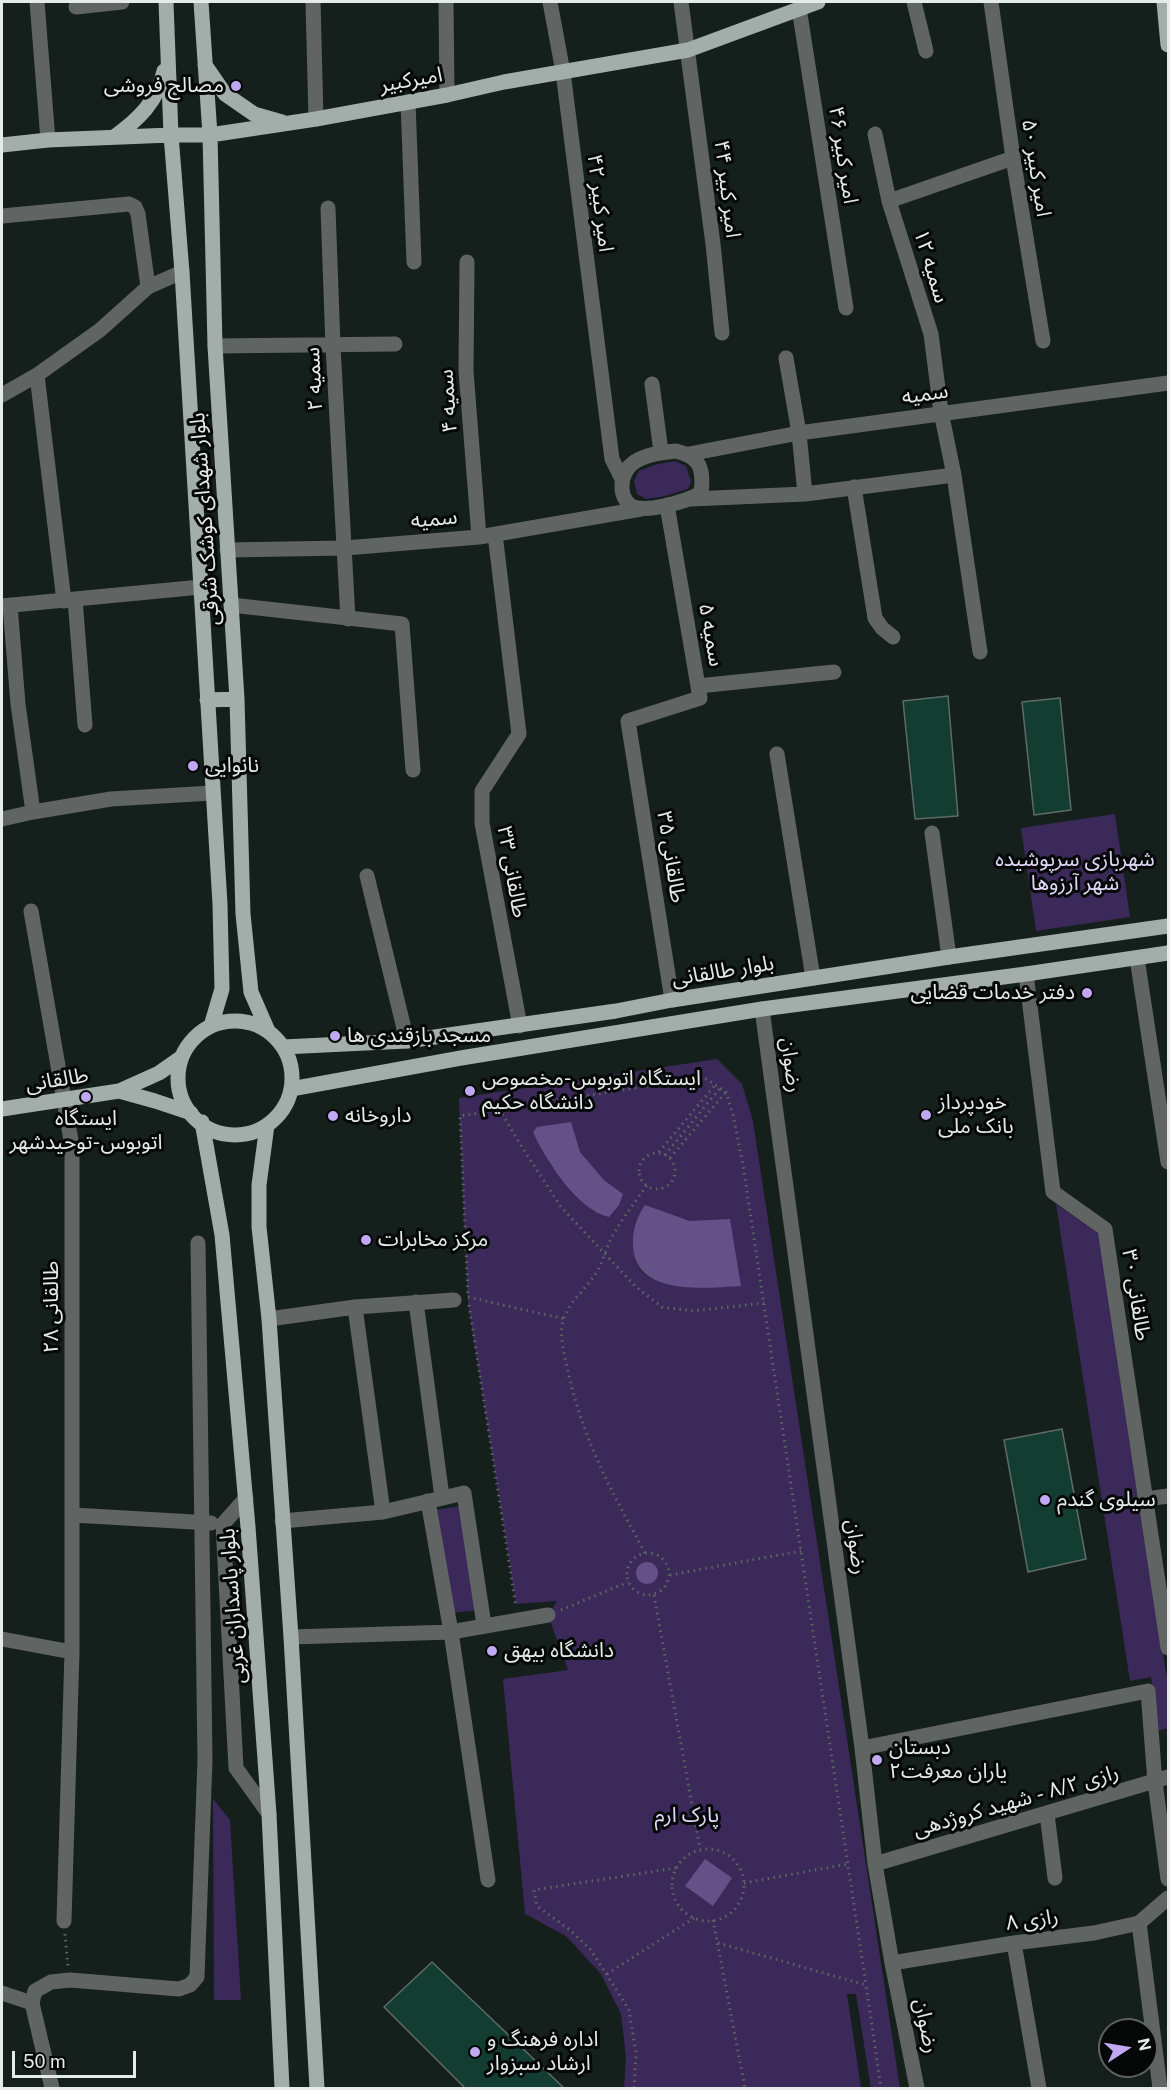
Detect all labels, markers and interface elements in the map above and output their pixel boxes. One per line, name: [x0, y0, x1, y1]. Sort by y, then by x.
street label: امیرکبیر: [378, 62, 444, 98]
place label: مصالح فروشی: [104, 73, 224, 99]
marker: مصالح فروشی: [229, 79, 243, 93]
street label: امیر کبیر ۴۶: [823, 104, 863, 206]
street label: امیر کبیر ۵۰: [1016, 117, 1056, 219]
street label: امیر کبیر ۴۴: [708, 139, 746, 239]
street label: امیر کبیر ۴۲: [581, 153, 619, 253]
street label: سمیه ۱۲: [908, 226, 954, 306]
street label: سمیه ۲: [300, 347, 328, 411]
street label: سمیه ۴: [433, 368, 463, 434]
street label: سمیه: [900, 378, 950, 410]
street label: بلوار شهدای کوشک شرقی: [185, 412, 225, 626]
street label: سمیه: [410, 504, 458, 534]
street label: سمیه ۵: [693, 601, 729, 669]
place label: نانوایی: [205, 753, 259, 779]
marker: نانوایی: [186, 759, 200, 773]
street label: طالقانی ۳۵: [651, 809, 691, 905]
street label: طالقانی ۳۳: [492, 824, 532, 920]
park label: شهربازی سرپوشیده شهر آرزوها: [995, 847, 1155, 897]
street label: بلوار طالقانی: [670, 950, 776, 992]
place label: دفتر خدمات قضایی: [911, 980, 1075, 1006]
marker: دفتر خدمات قضایی: [1080, 986, 1094, 1000]
place label: مسجد بازقندی ها: [347, 1023, 491, 1049]
marker: مسجد بازقندی ها: [328, 1029, 342, 1043]
street label: رضوان: [775, 1036, 807, 1094]
street label: طالقانی: [24, 1063, 90, 1097]
place label: ایستگاه اتوبوس-مخصوص دانشگاه حکیم: [482, 1066, 701, 1116]
marker: ایستگاه اتوبوس-مخصوص دانشگاه حکیم: [463, 1084, 477, 1098]
marker: ایستگاه اتوبوس-توحیدشهر: [79, 1090, 93, 1104]
place label: خودپرداز بانک ملی: [938, 1090, 1014, 1140]
place label: داروخانه: [345, 1103, 411, 1129]
place label: ایستگاه اتوبوس-توحیدشهر: [9, 1106, 163, 1156]
marker: خودپرداز بانک ملی: [919, 1108, 933, 1122]
marker: داروخانه: [326, 1109, 340, 1123]
place label: مرکز مخابرات: [378, 1227, 488, 1253]
marker: مرکز مخابرات: [359, 1233, 373, 1247]
street label: طالقانی ۳۰: [1116, 1247, 1156, 1343]
street label: طالقانی ۲۸: [39, 1261, 65, 1353]
place label: سیلوی گندم: [1057, 1487, 1156, 1513]
marker: سیلوی گندم: [1038, 1493, 1052, 1507]
street label: رضوان: [840, 1518, 872, 1576]
street label: بلوار پاسداران غربی: [215, 1527, 251, 1685]
place label: دانشگاه بیهق: [504, 1638, 614, 1664]
marker: دانشگاه بیهق: [485, 1644, 499, 1658]
place label: دبستان یاران معرفت۲: [889, 1735, 1007, 1785]
marker: دبستان یاران معرفت۲: [870, 1753, 884, 1767]
street label: رازی ۸/۲ - شهید کروژدهی: [910, 1760, 1122, 1842]
park label: پارک ارم: [655, 1803, 719, 1829]
street label: رازی ۸: [1004, 1904, 1060, 1936]
street label: رضوان: [908, 1996, 944, 2056]
north arrow: [1098, 2018, 1158, 2078]
place label: اداره فرهنگ و ارشاد سبزوار: [487, 2027, 599, 2077]
text: N: [1134, 2036, 1155, 2053]
scale bar: [15, 2039, 140, 2077]
marker: اداره فرهنگ و ارشاد سبزوار: [468, 2045, 482, 2059]
text: 50 m: [23, 2051, 66, 2072]

